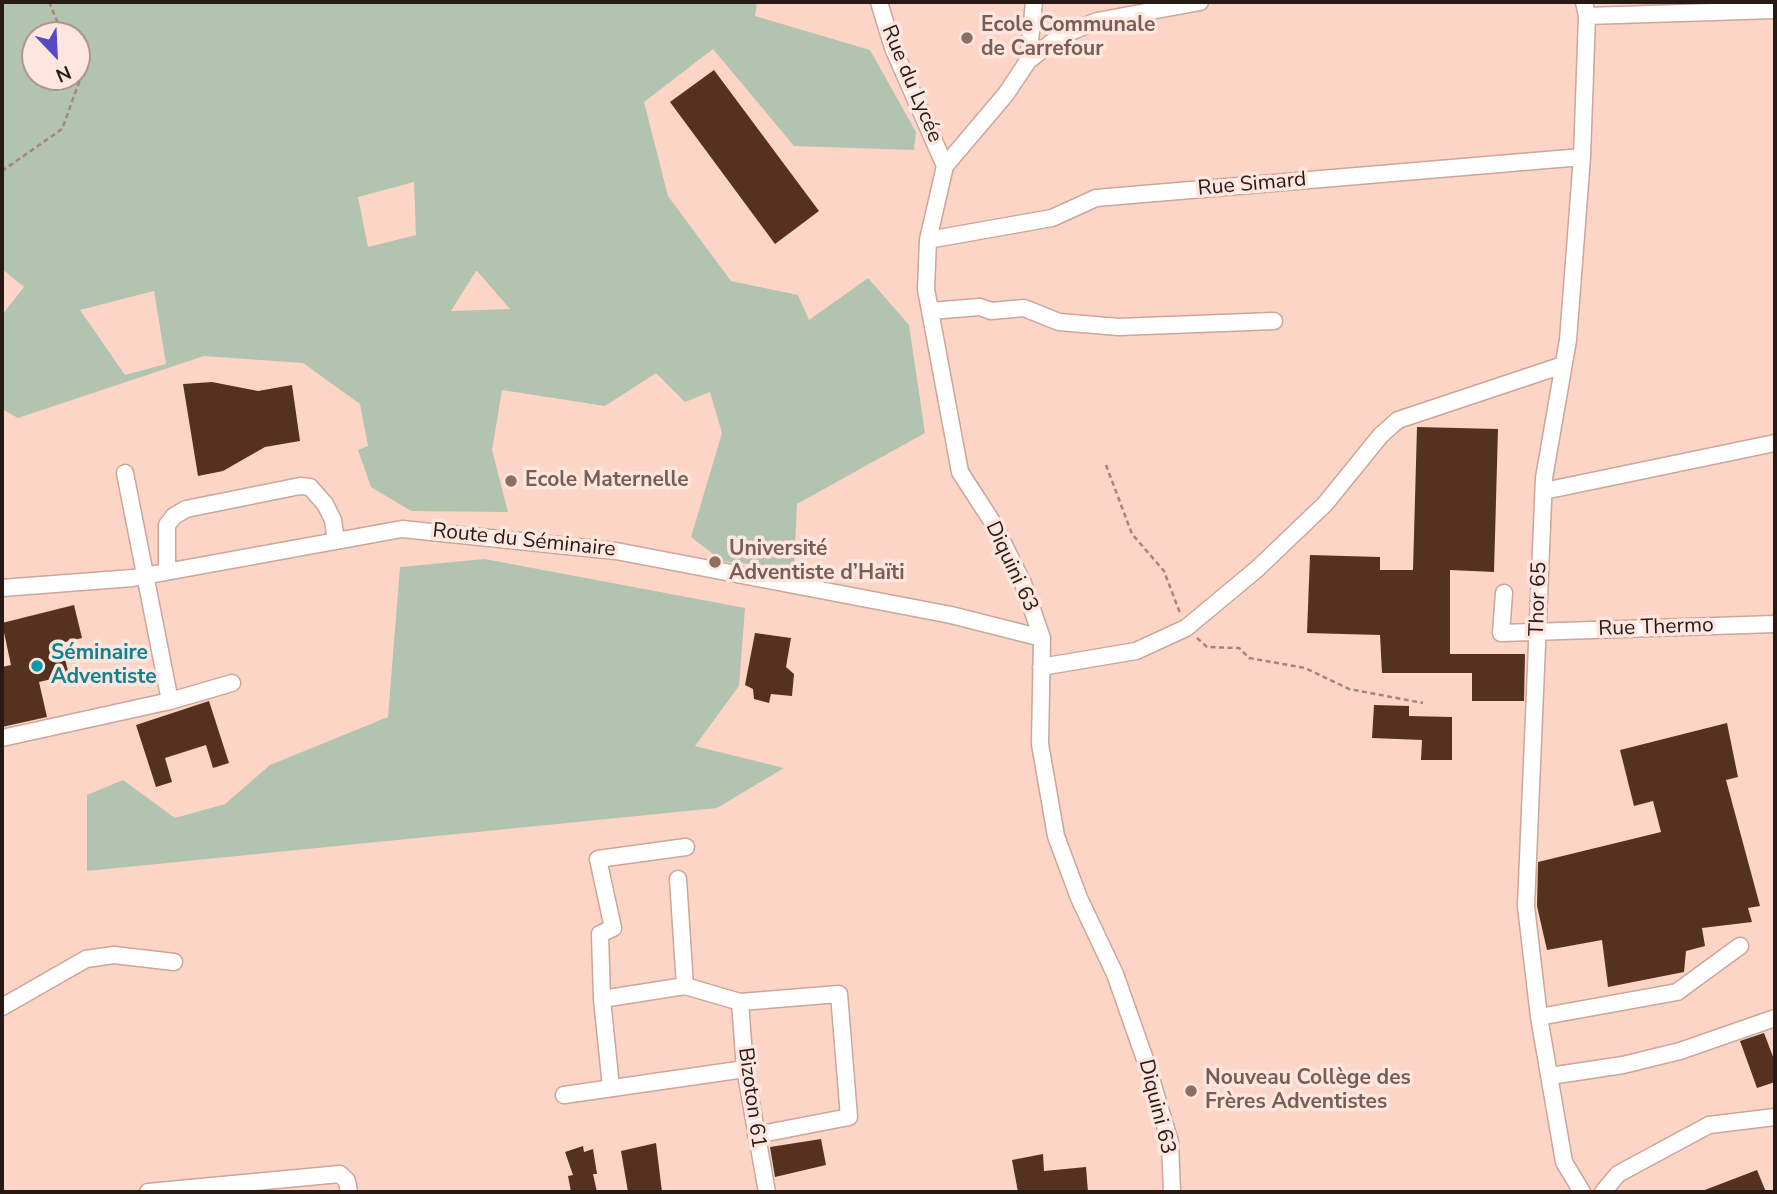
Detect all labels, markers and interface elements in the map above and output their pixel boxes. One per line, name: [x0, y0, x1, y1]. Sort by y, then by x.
place label: Ecole Communale de Carrefour: [981, 13, 1155, 63]
north arrow: [21, 21, 91, 91]
street label: Rue du Lycée: [875, 22, 947, 146]
marker: Ecole Communale de Carrefour: [959, 30, 975, 46]
text: N: [52, 59, 75, 88]
street label: Rue Simard: [1197, 168, 1307, 202]
place label: Ecole Maternelle: [525, 468, 689, 494]
marker: Ecole Maternelle: [503, 473, 519, 489]
street label: Diquini 63: [979, 518, 1043, 616]
street label: Route du Séminaire: [431, 519, 617, 563]
place label: Université Adventiste d’Haïti: [729, 537, 905, 587]
marker: Université Adventiste d’Haïti: [707, 554, 723, 570]
street label: Thor 65: [1525, 561, 1553, 637]
street label: Rue Thermo: [1598, 613, 1714, 643]
place label: Séminaire Adventiste: [51, 641, 157, 691]
marker: Séminaire Adventiste: [29, 658, 45, 674]
street label: Bizoton 61: [731, 1046, 771, 1150]
street label: Diquini 63: [1132, 1057, 1180, 1157]
place label: Nouveau Collège des Frères Adventistes: [1205, 1066, 1411, 1116]
marker: Nouveau Collège des Frères Adventistes: [1183, 1083, 1199, 1099]

